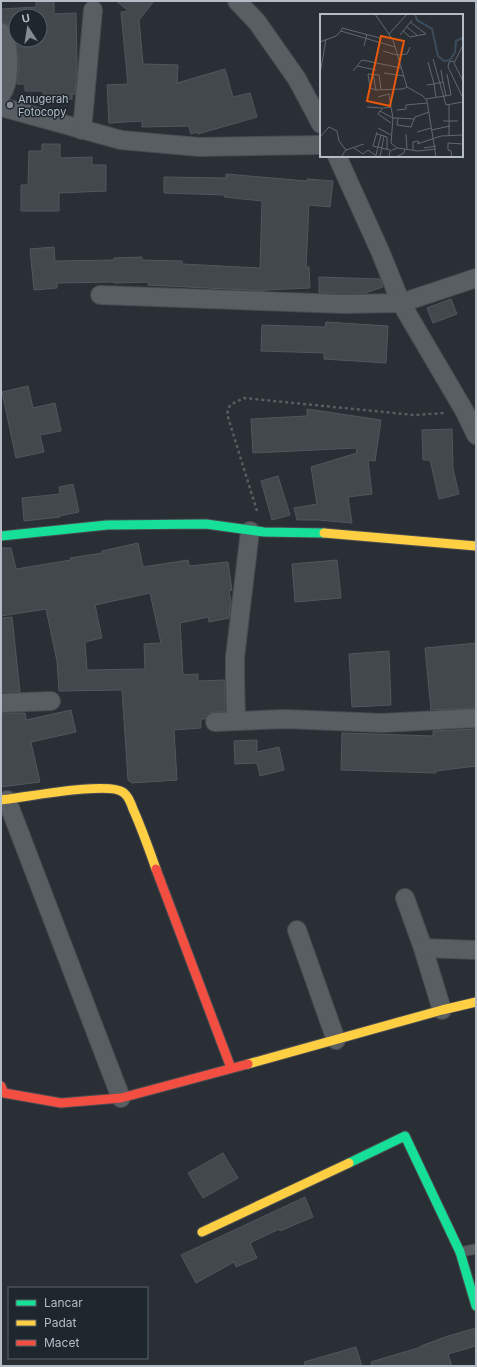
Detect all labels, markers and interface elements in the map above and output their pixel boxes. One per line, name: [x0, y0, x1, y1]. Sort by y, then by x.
north arrow: [8, 8, 48, 48]
text: U: [21, 11, 31, 26]
inset map: [320, 14, 463, 157]
place label: Anugerah Fotocopy: [18, 92, 69, 119]
marker: Anugerah Fotocopy: [5, 100, 15, 110]
legend: [8, 1287, 148, 1359]
text: Lancar: [44, 1295, 83, 1310]
text: Padat: [44, 1315, 76, 1330]
text: Macet: [44, 1335, 79, 1350]

